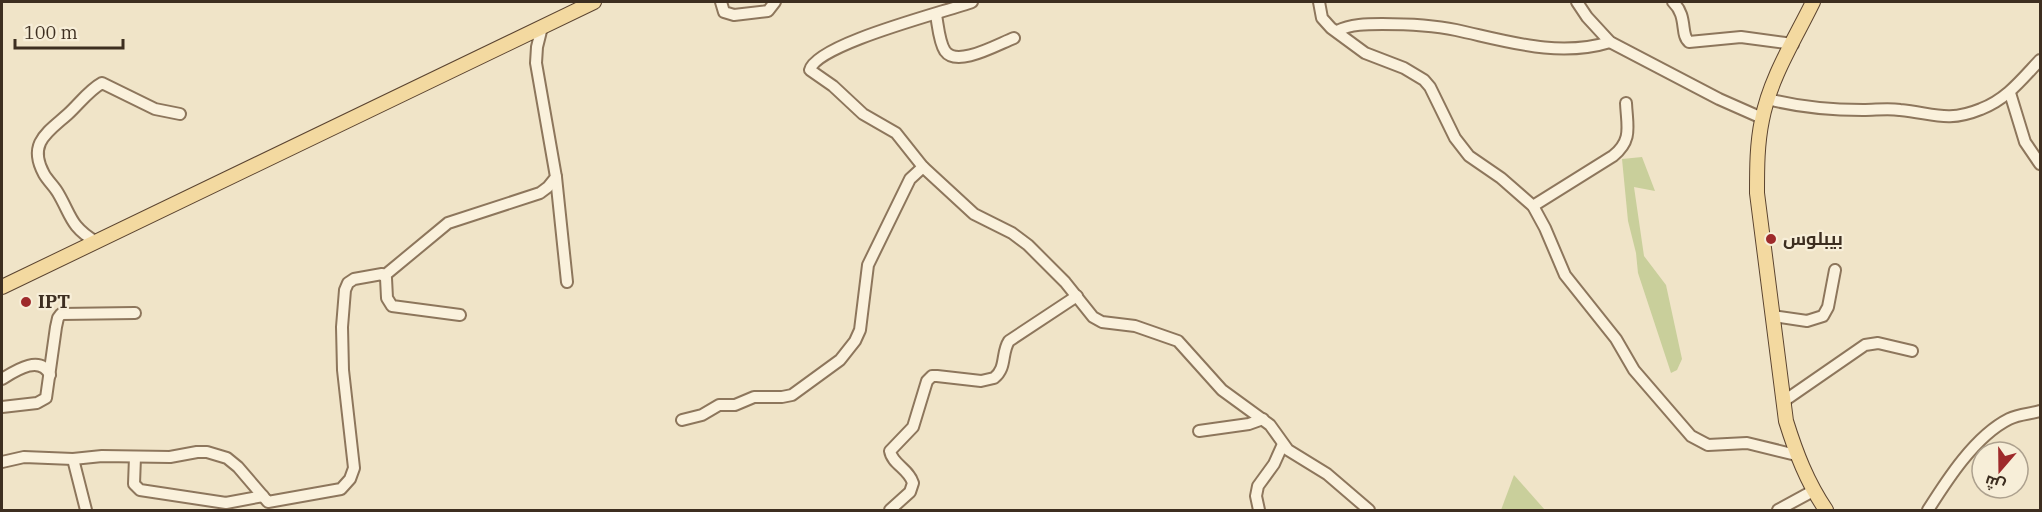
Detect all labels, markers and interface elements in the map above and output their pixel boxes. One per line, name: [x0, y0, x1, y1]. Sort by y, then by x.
scale bar: [15, 12, 123, 50]
text: 100 m: [24, 21, 78, 44]
place label: بيبلوس: [1783, 227, 1843, 250]
marker: بيبلوس: [1764, 232, 1778, 246]
place label: IPT: [38, 290, 70, 313]
marker: IPT: [19, 295, 33, 309]
north arrow: [1970, 440, 2030, 500]
text: ش: [1982, 471, 2008, 497]

